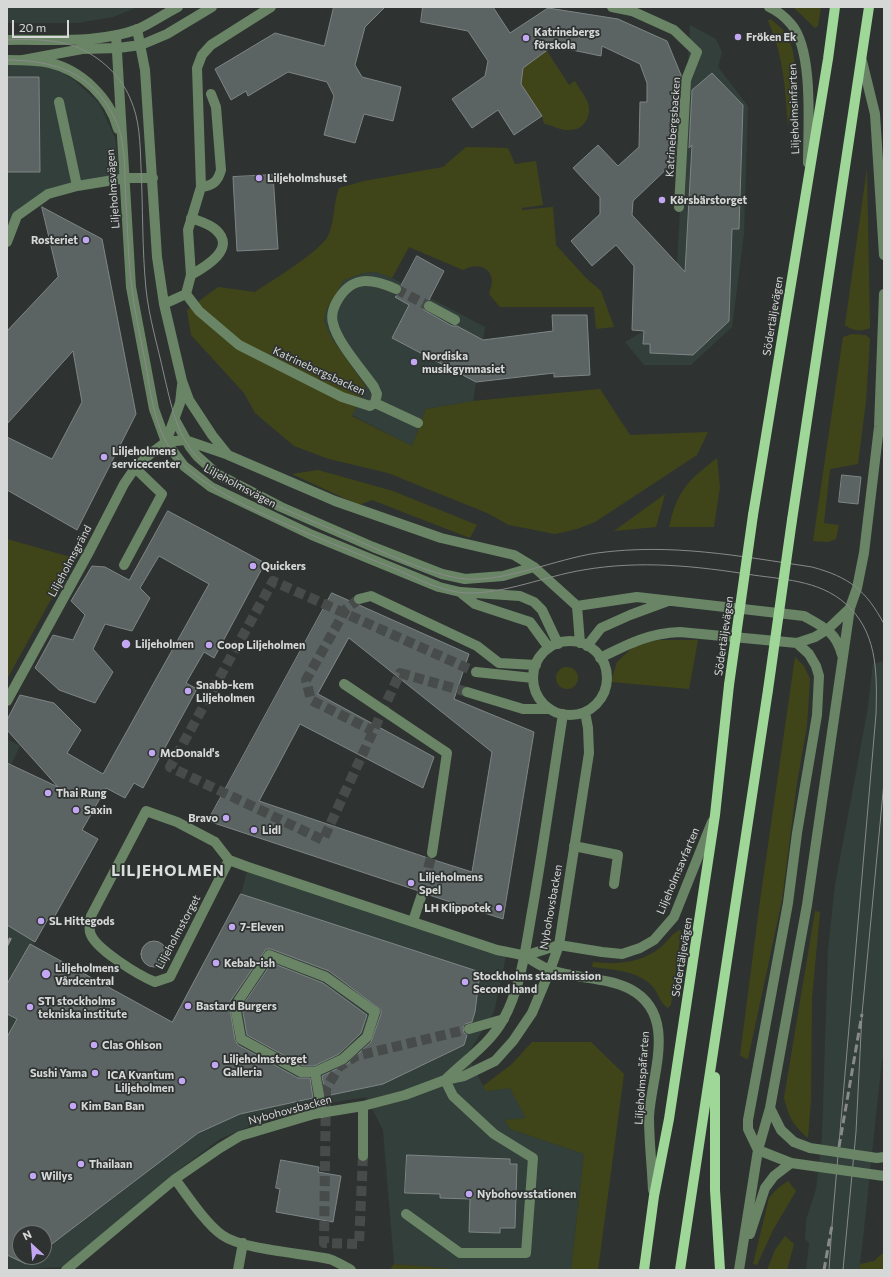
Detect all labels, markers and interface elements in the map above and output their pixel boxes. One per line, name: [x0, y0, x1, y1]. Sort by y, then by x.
scale bar: [14, 12, 71, 38]
text: 20 m: [19, 20, 46, 34]
place label: Katrinebergs förskola: [534, 25, 600, 51]
place label: Fröken Ek: [746, 30, 796, 44]
marker: Fröken Ek: [733, 32, 743, 42]
marker: Katrinebergs förskola: [521, 33, 531, 43]
street label: Liljeholmsinfarten: [786, 63, 802, 155]
street label: Katrinebergsbacken: [663, 77, 683, 177]
street label: Liljeholmsvägen: [104, 149, 122, 229]
place label: Liljeholmshuset: [267, 171, 347, 185]
marker: Liljeholmshuset: [254, 173, 264, 183]
place label: Körsbärstorget: [670, 193, 747, 207]
marker: Körsbärstorget: [657, 195, 667, 205]
place label: Rosteriet: [31, 233, 78, 247]
marker: Rosteriet: [81, 235, 91, 245]
street label: Södertäljevägen: [760, 275, 786, 357]
street label: Katrinebergsbacken: [271, 344, 367, 398]
place label: Nordiska musikgymnasiet: [422, 349, 505, 375]
marker: Nordiska musikgymnasiet: [409, 357, 419, 367]
place label: Liljeholmens servicecenter: [112, 444, 180, 470]
marker: Liljeholmens servicecenter: [99, 452, 109, 462]
street label: Liljeholmsvägen: [202, 461, 278, 511]
street label: Liljeholmsgränd: [46, 523, 94, 599]
place label: Quickers: [261, 559, 306, 573]
marker: Quickers: [248, 561, 258, 571]
street label: Södertäljevägen: [712, 595, 736, 677]
place label: Liljeholmen: [135, 637, 194, 651]
marker: Liljeholmen: [120, 638, 132, 650]
place label: Coop Liljeholmen: [217, 638, 305, 652]
marker: Coop Liljeholmen: [204, 640, 214, 650]
place label: Snabb-kem Liljeholmen: [196, 678, 255, 704]
marker: Snabb-kem Liljeholmen: [183, 686, 193, 696]
place label: McDonald's: [160, 746, 220, 760]
marker: McDonald's: [147, 748, 157, 758]
place label: Thai Rung: [56, 786, 107, 800]
marker: Thai Rung: [43, 788, 53, 798]
place label: Saxin: [84, 803, 112, 817]
marker: Saxin: [71, 805, 81, 815]
place label: Bravo: [188, 811, 218, 825]
marker: Bravo: [221, 813, 231, 823]
place label: Lidl: [262, 823, 281, 837]
marker: Lidl: [249, 825, 259, 835]
street label: Liljeholmsavfarten: [654, 826, 702, 916]
district label: LILJEHOLMEN: [111, 862, 225, 880]
street label: Nybohovsbacken: [537, 864, 565, 950]
place label: Liljeholmens Spel: [419, 870, 483, 896]
marker: Liljeholmens Spel: [406, 878, 416, 888]
street label: Liljeholmstorget: [153, 893, 203, 971]
place label: LH Klippotek: [424, 901, 491, 915]
marker: LH Klippotek: [494, 903, 504, 913]
place label: SL Hittegods: [49, 914, 115, 928]
marker: SL Hittegods: [36, 916, 46, 926]
street label: Södertäljevägen: [669, 916, 695, 998]
place label: 7-Eleven: [240, 920, 284, 934]
marker: 7-Eleven: [227, 922, 237, 932]
place label: Kebab-ish: [224, 956, 275, 970]
marker: Kebab-ish: [211, 958, 221, 968]
place label: Liljeholmens Vårdcentral: [55, 961, 119, 987]
marker: Liljeholmens Vårdcentral: [40, 968, 52, 980]
place label: Stockholms stadsmission Second hand: [473, 969, 601, 995]
marker: Stockholms stadsmission Second hand: [460, 977, 470, 987]
place label: STI stockholms tekniska institute: [38, 994, 127, 1020]
place label: Bastard Burgers: [196, 999, 277, 1013]
marker: Bastard Burgers: [183, 1001, 193, 1011]
marker: STI stockholms tekniska institute: [25, 1002, 35, 1012]
street label: Liljeholmspåfarten: [632, 1031, 652, 1125]
place label: Clas Ohlson: [102, 1038, 162, 1052]
marker: Clas Ohlson: [89, 1040, 99, 1050]
place label: Liljeholmstorget Galleria: [223, 1052, 307, 1078]
marker: Liljeholmstorget Galleria: [210, 1060, 220, 1070]
place label: Sushi Yama: [30, 1066, 87, 1080]
marker: Sushi Yama: [90, 1068, 100, 1078]
place label: ICA Kvantum Liljeholmen: [107, 1068, 174, 1094]
marker: ICA Kvantum Liljeholmen: [177, 1076, 187, 1086]
street label: Nybohovsbacken: [247, 1093, 333, 1127]
place label: Kim Ban Ban: [81, 1099, 144, 1113]
marker: Kim Ban Ban: [68, 1101, 78, 1111]
place label: Thailaan: [89, 1157, 132, 1171]
marker: Thailaan: [76, 1159, 86, 1169]
place label: Willys: [41, 1169, 73, 1183]
marker: Willys: [28, 1171, 38, 1181]
place label: Nybohovsstationen: [477, 1187, 576, 1201]
marker: Nybohovsstationen: [464, 1189, 474, 1199]
north arrow: [12, 1225, 52, 1265]
text: N: [20, 1227, 34, 1242]

